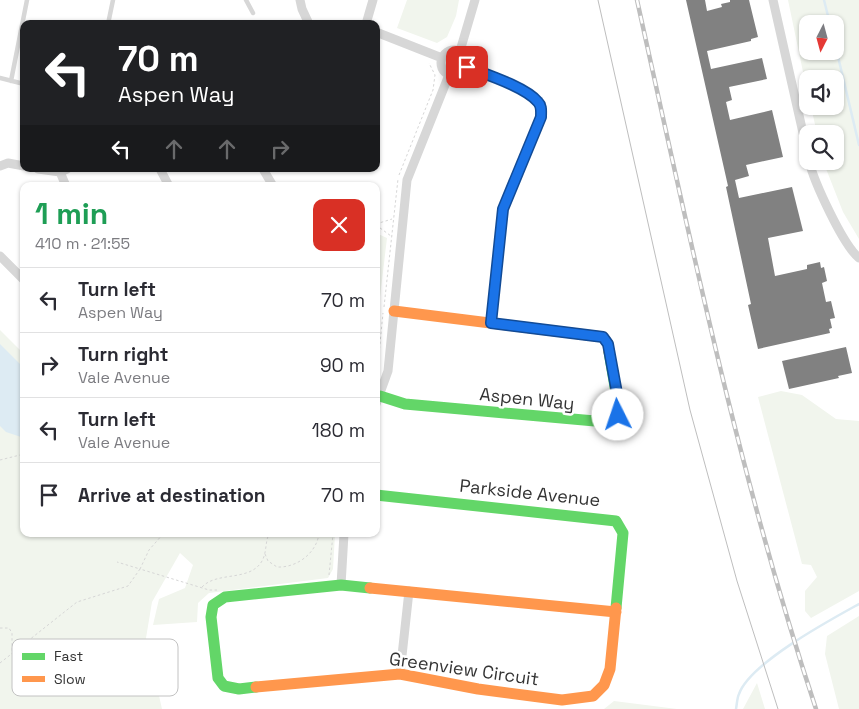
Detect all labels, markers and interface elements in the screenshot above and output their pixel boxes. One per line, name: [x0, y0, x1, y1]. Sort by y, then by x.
north arrow: [799, 15, 844, 60]
map controls: [799, 15, 844, 170]
text: 70 m: [118, 37, 199, 81]
icon: left: [35, 40, 100, 105]
pin: [446, 46, 488, 88]
icon: arrive: [453, 53, 481, 81]
button: sound: [799, 70, 844, 115]
text: Aspen Way: [118, 80, 235, 108]
button: search: [799, 125, 844, 170]
icon: left: [107, 135, 135, 163]
icon: ahead: [160, 135, 188, 163]
icon: ahead: [213, 135, 241, 163]
icon: right: [266, 135, 294, 163]
text: 1 min: [35, 194, 108, 233]
button: close: [313, 199, 365, 251]
text: 410 m · 21:55: [35, 233, 130, 254]
text: Turn left: [78, 277, 156, 302]
icon: left: [35, 286, 63, 314]
text: 70 m: [321, 288, 365, 313]
text: Aspen Way: [78, 302, 163, 323]
text: Turn right: [78, 342, 168, 367]
icon: right: [35, 351, 63, 379]
text: 90 m: [320, 353, 365, 378]
text: Vale Avenue: [78, 367, 170, 388]
street label: Aspen Way: [478, 382, 576, 415]
position arrow: [591, 388, 643, 440]
text: Turn left: [78, 407, 156, 432]
icon: left: [35, 416, 63, 444]
text: 180 m: [312, 418, 365, 443]
text: Vale Avenue: [78, 432, 170, 453]
street label: Parkside Avenue: [459, 474, 602, 511]
icon: arrive: [35, 481, 63, 509]
text: Arrive at destination: [78, 483, 266, 508]
text: 70 m: [321, 483, 365, 508]
legend: [12, 639, 178, 696]
text: Fast: [54, 647, 83, 665]
street label: Greenview Circuit: [388, 647, 540, 690]
text: Slow: [54, 670, 86, 688]

